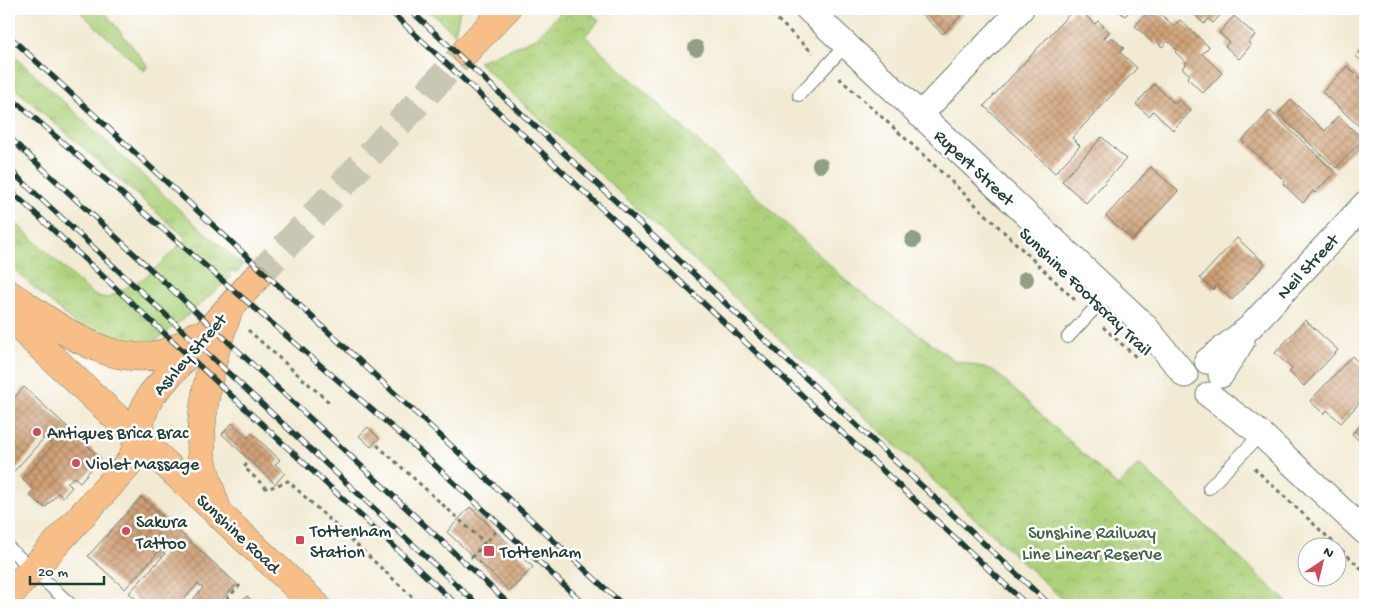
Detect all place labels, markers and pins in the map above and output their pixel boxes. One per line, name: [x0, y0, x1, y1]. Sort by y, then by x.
place label: Antiques Brica Brac: [47, 424, 189, 445]
marker: Antiques Brica Brac: [31, 426, 43, 438]
place label: Violet Massage: [85, 455, 200, 476]
marker: Violet Massage: [70, 457, 82, 469]
place label: Sakura Tattoo: [135, 513, 188, 555]
place label: Tottenham Station: [309, 522, 391, 564]
marker: Sakura Tattoo: [120, 525, 132, 537]
marker: Tottenham Station: [294, 534, 306, 546]
place label: Tottenham: [499, 543, 581, 564]
marker: Tottenham: [482, 544, 496, 558]

